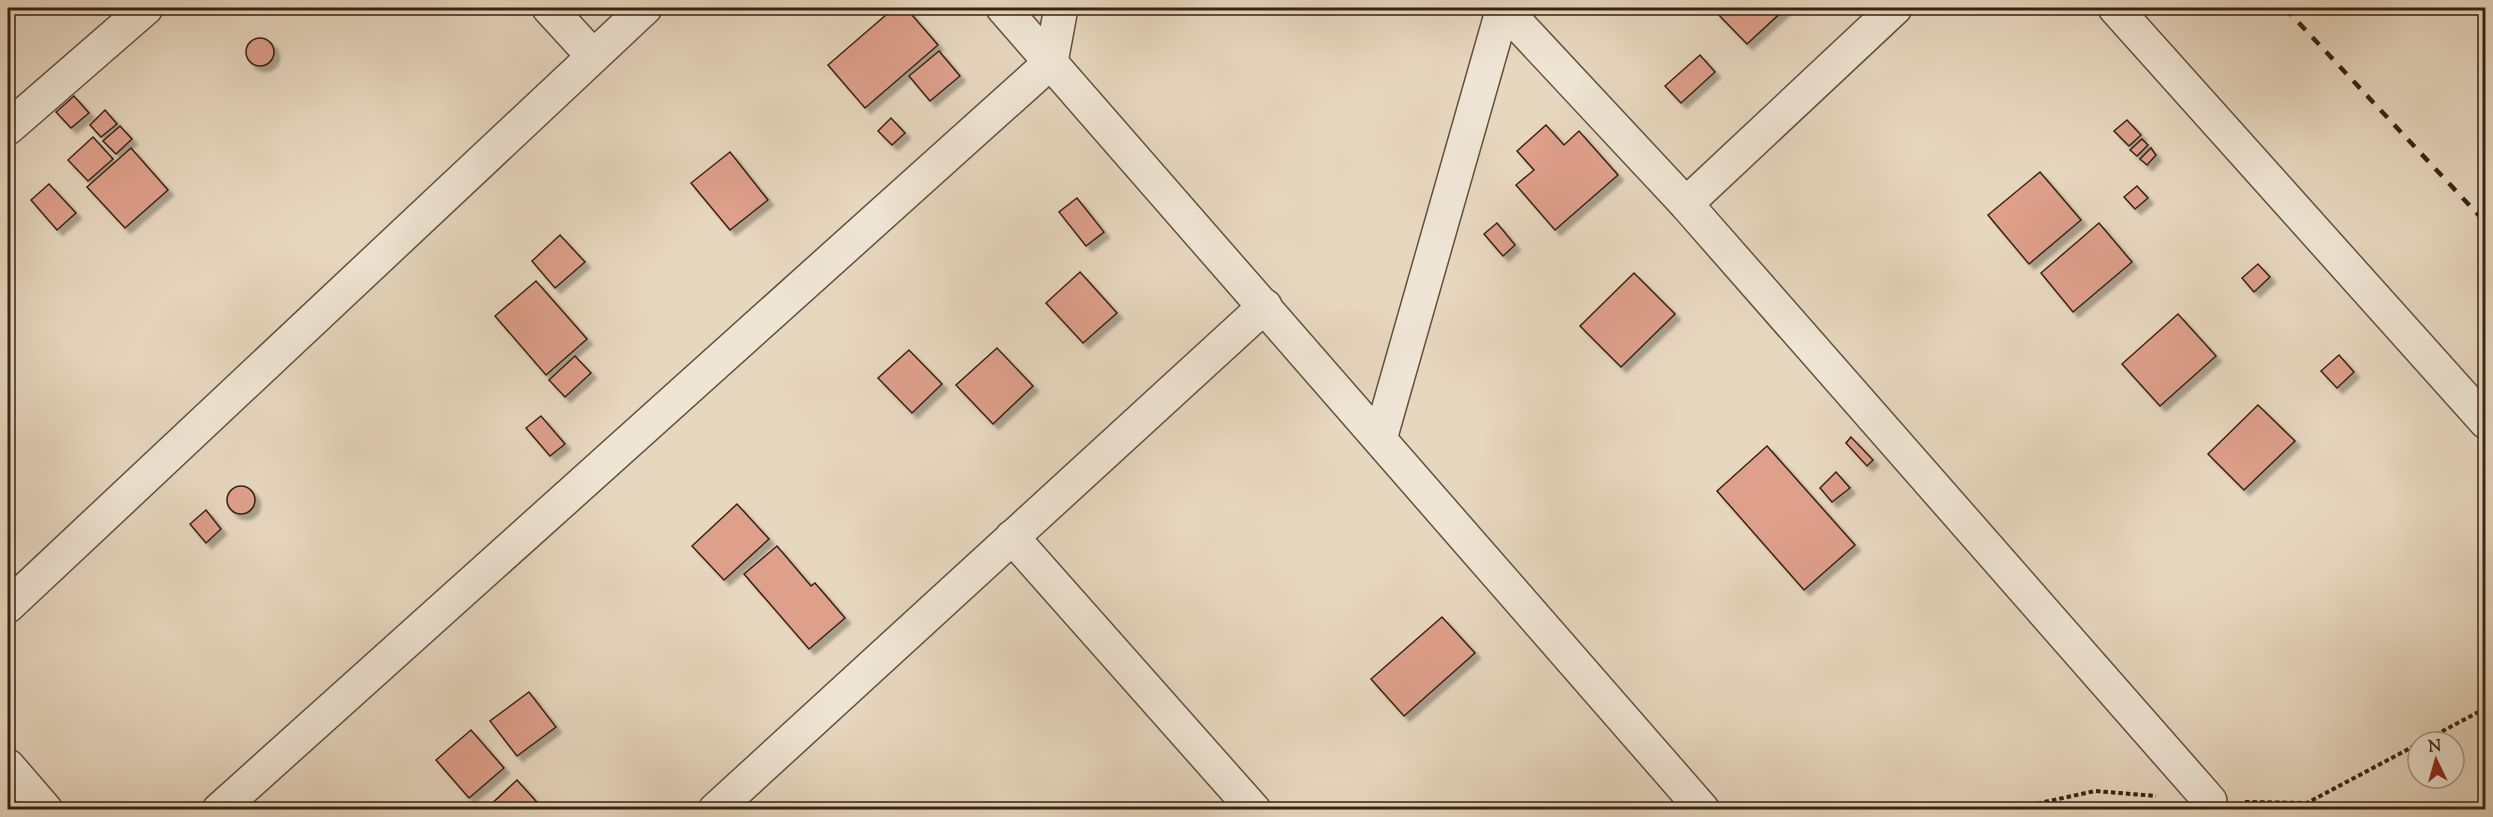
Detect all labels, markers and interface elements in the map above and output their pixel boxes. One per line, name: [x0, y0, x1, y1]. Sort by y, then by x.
north arrow: [2406, 730, 2466, 790]
text: N: [2428, 736, 2442, 760]

